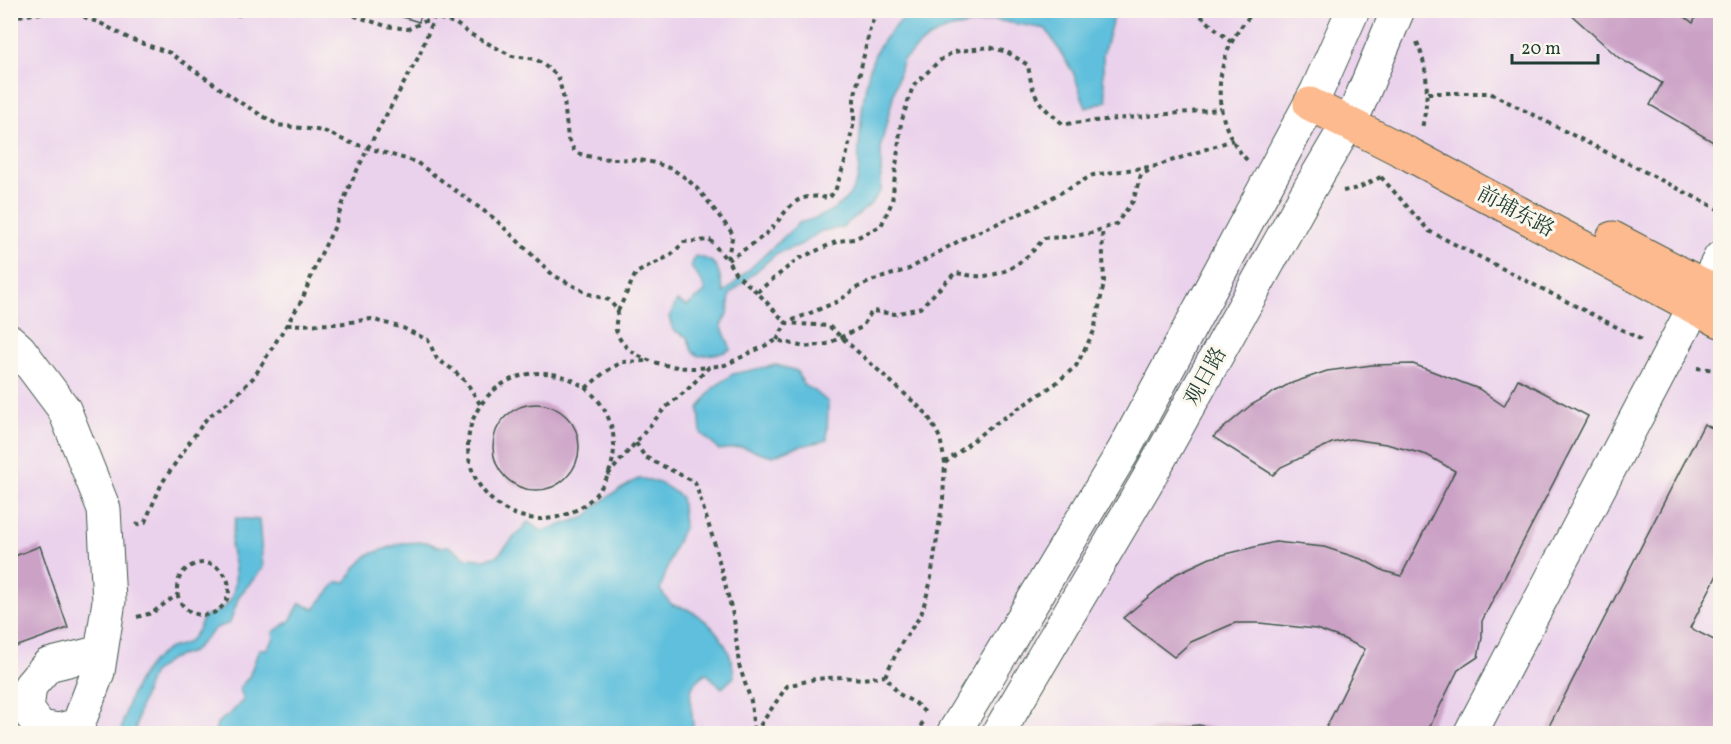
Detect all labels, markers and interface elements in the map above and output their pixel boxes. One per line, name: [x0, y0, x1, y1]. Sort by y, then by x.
scale bar: [1512, 27, 1598, 65]
text: 20 m: [1521, 37, 1561, 62]
street label: 前埔东路: [1471, 180, 1559, 245]
street label: 观日路: [1178, 342, 1234, 411]

